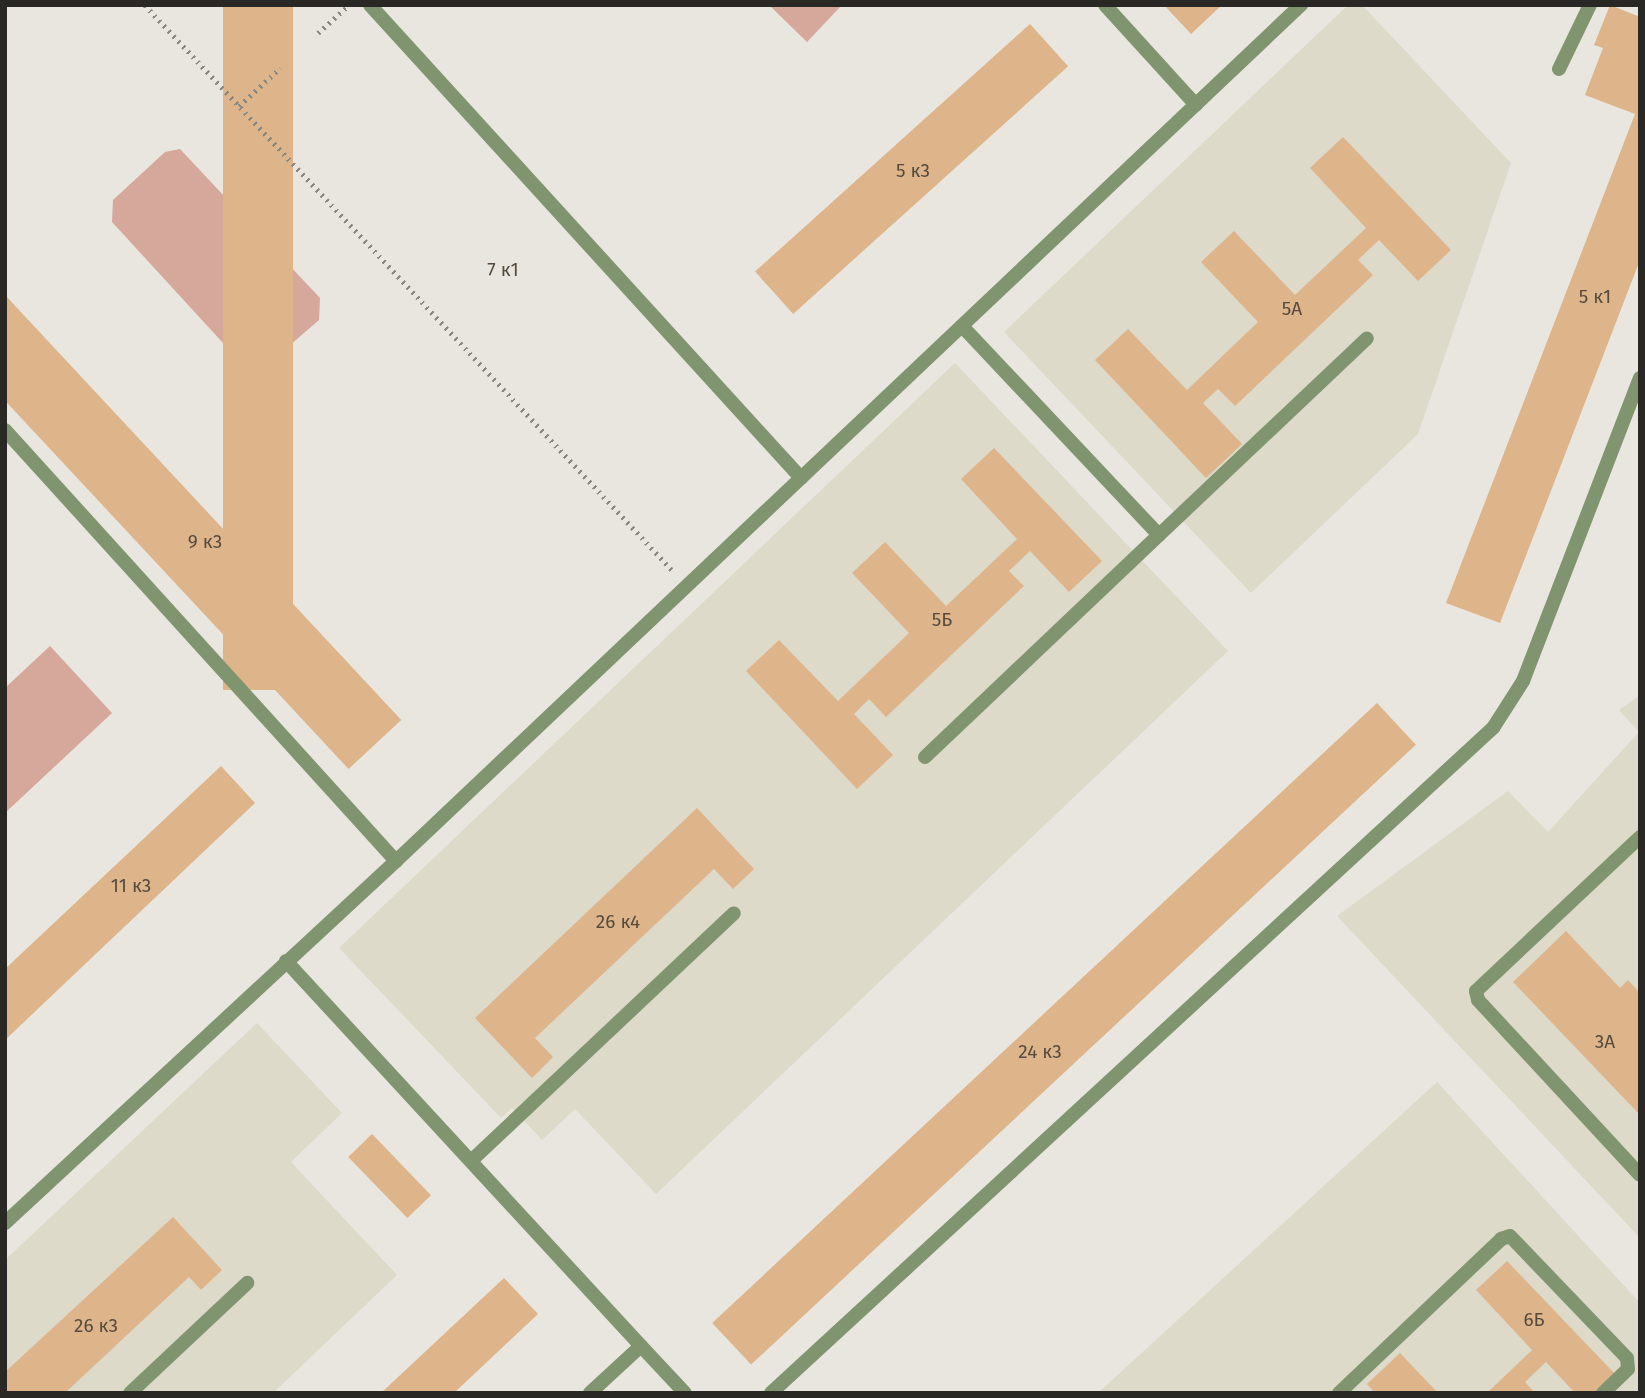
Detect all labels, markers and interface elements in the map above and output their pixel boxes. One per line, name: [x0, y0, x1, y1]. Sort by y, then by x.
house number: 5 к3: [896, 160, 930, 182]
house number: 7 к1: [487, 259, 519, 281]
house number: 5 к1: [1579, 286, 1611, 308]
house number: 5А: [1282, 298, 1302, 320]
house number: 9 к3: [188, 531, 222, 553]
house number: 5Б: [932, 609, 952, 631]
house number: 11 к3: [111, 875, 151, 897]
house number: 26 к4: [596, 911, 640, 933]
house number: 3А: [1595, 1031, 1615, 1053]
house number: 24 к3: [1018, 1041, 1062, 1063]
house number: 6Б: [1523, 1309, 1545, 1331]
house number: 26 к3: [74, 1315, 118, 1337]

